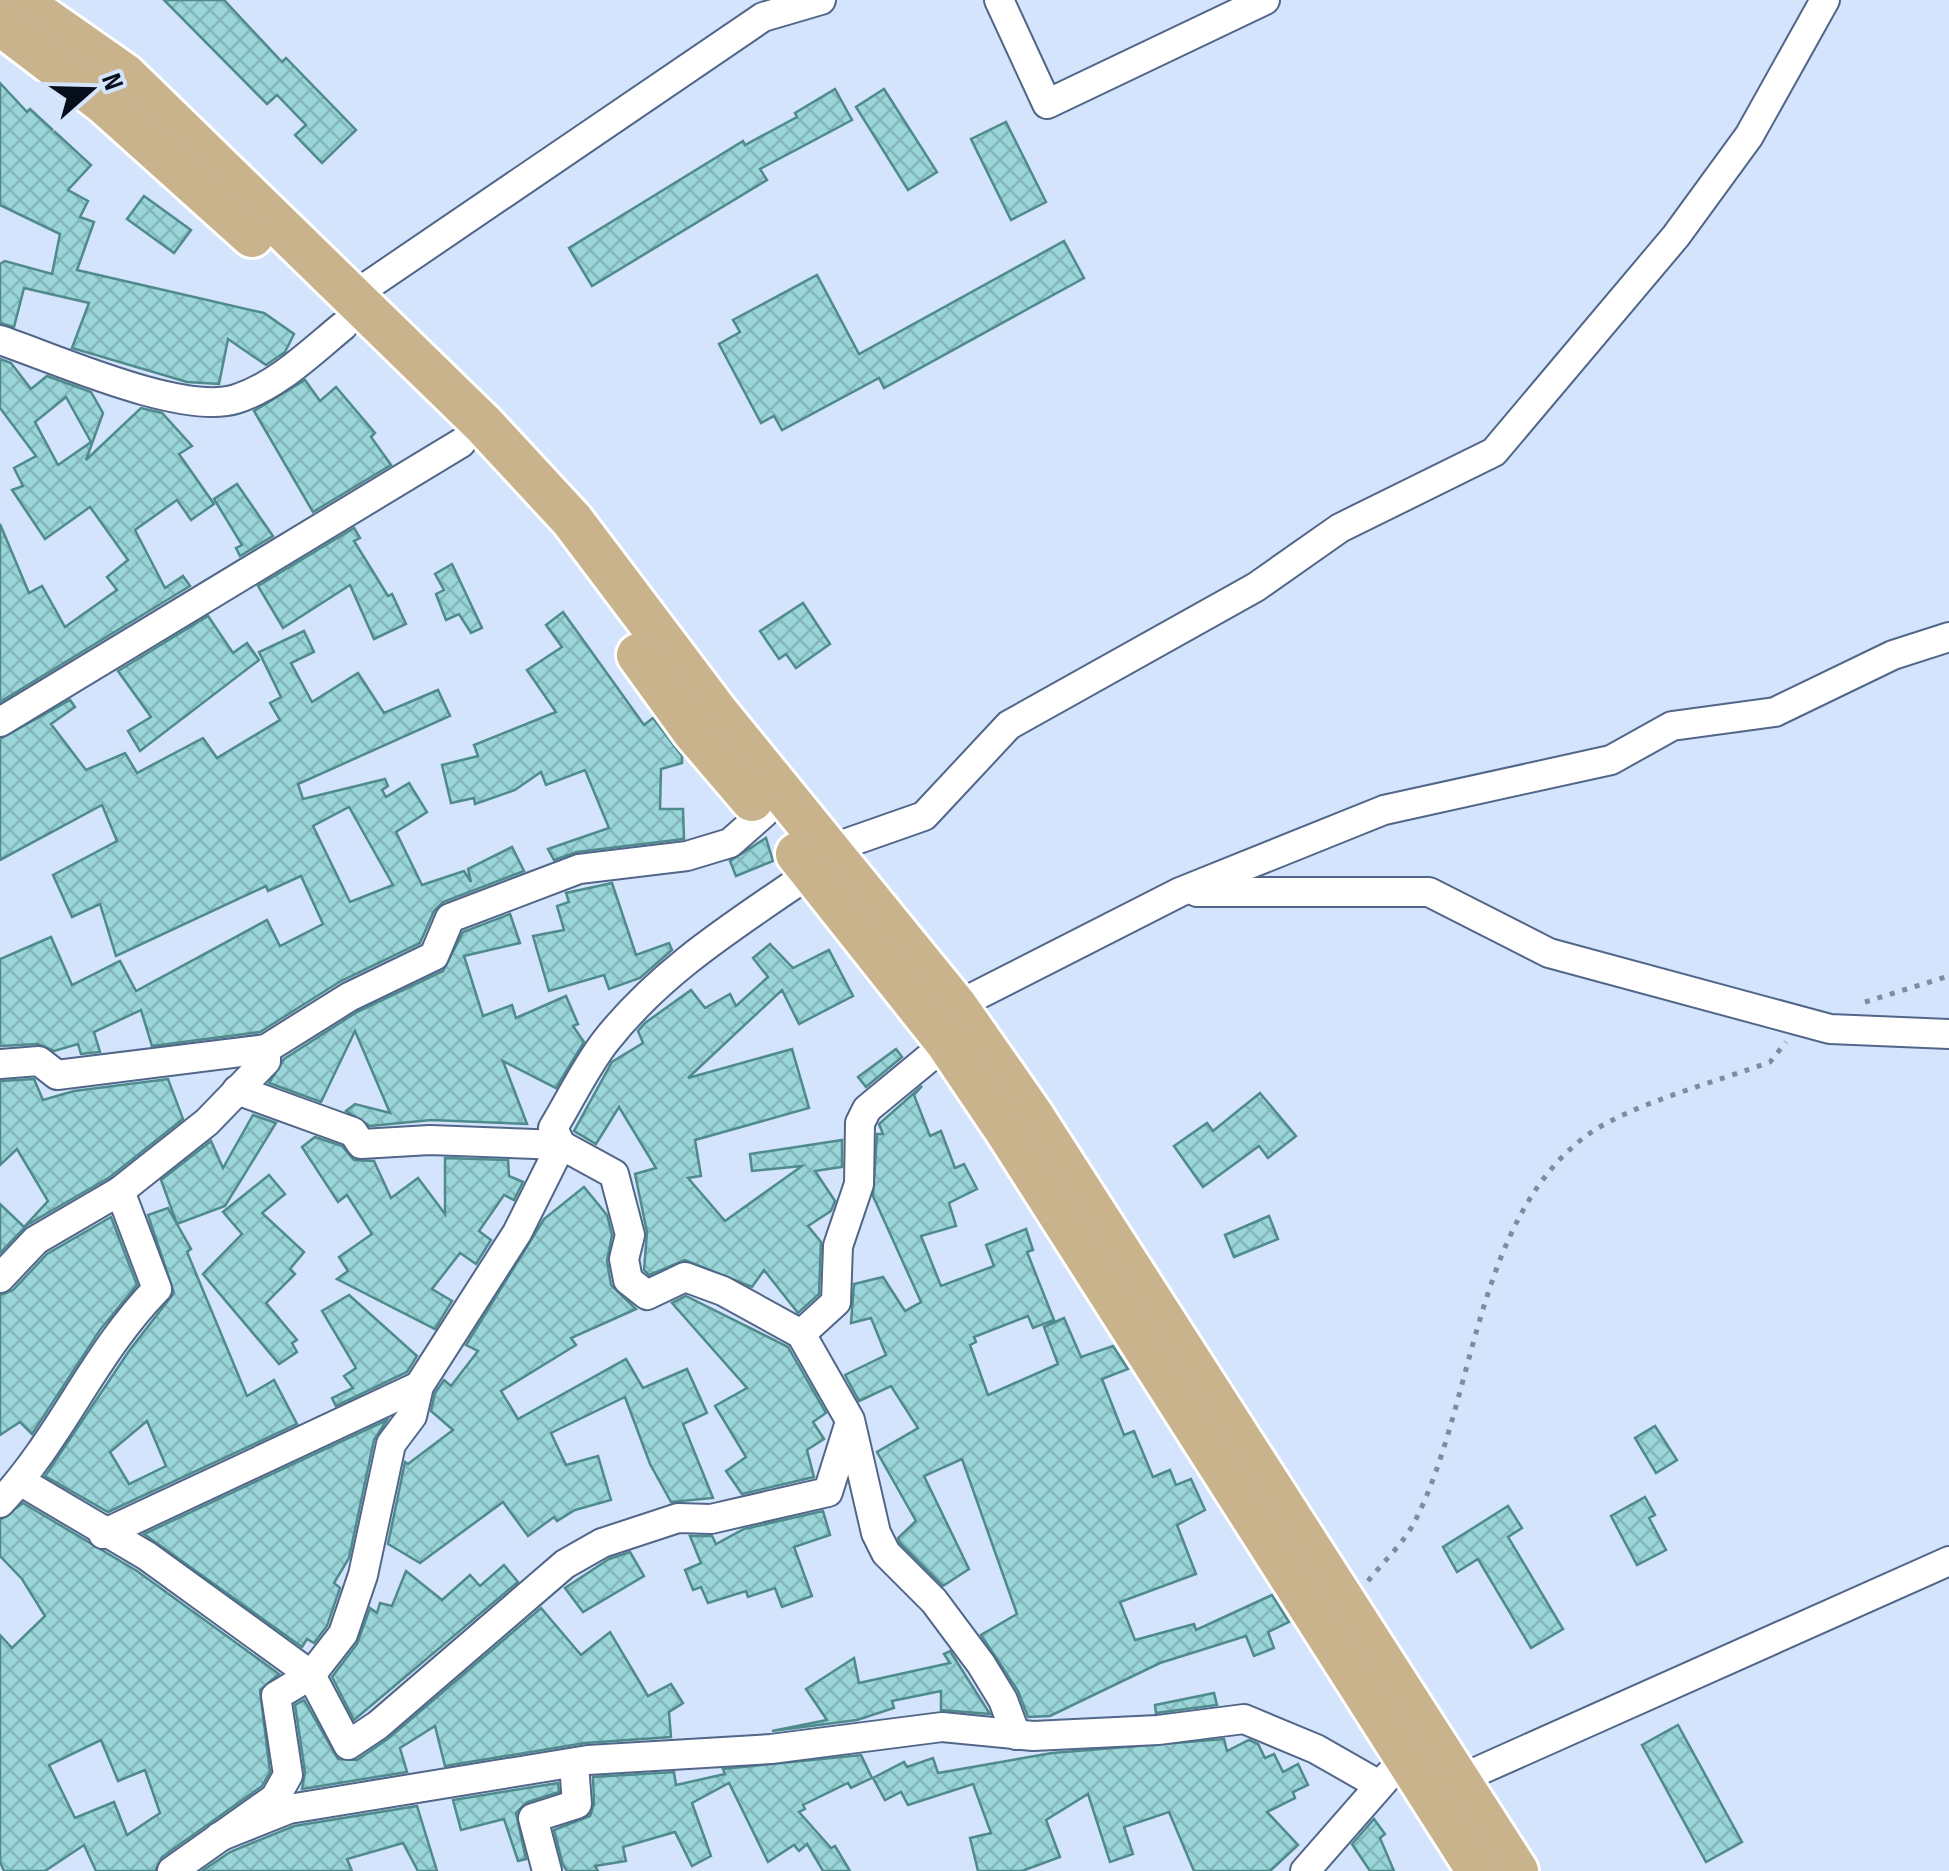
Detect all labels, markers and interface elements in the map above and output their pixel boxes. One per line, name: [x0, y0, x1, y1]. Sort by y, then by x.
north arrow: [40, 40, 140, 140]
text: N: [94, 69, 130, 95]

